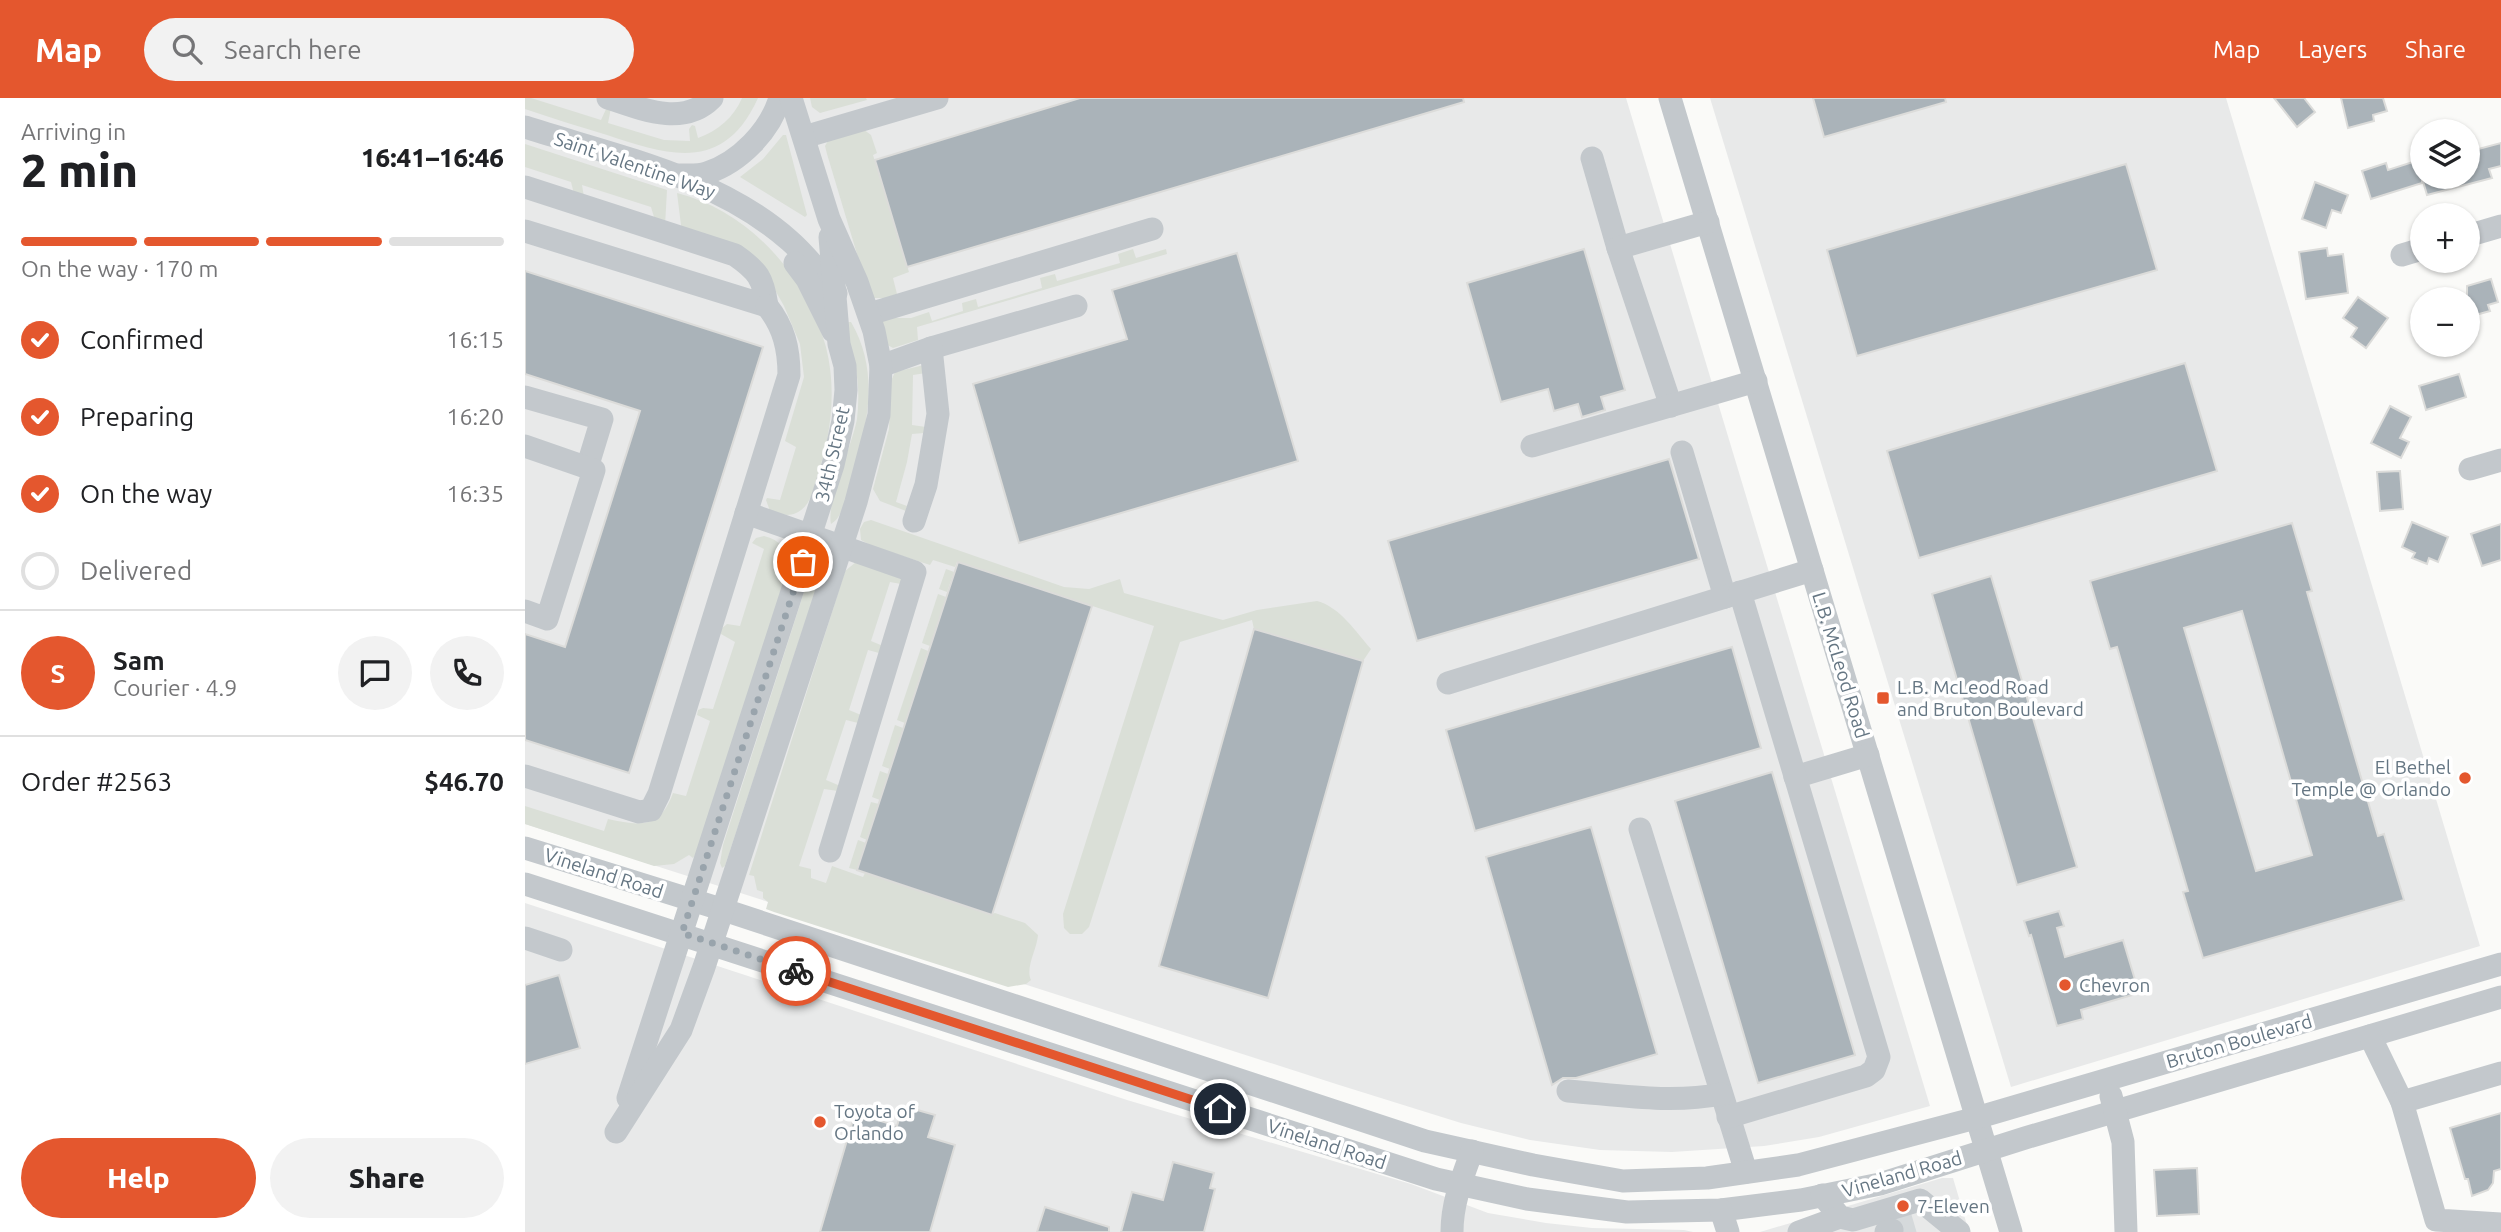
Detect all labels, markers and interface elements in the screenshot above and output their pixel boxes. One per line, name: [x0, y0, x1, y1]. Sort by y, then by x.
search box: [144, 18, 634, 81]
icon: search: [168, 30, 206, 68]
text: Map: [35, 31, 102, 68]
text: Search here: [224, 35, 362, 64]
text: Map: [2213, 36, 2260, 63]
text: Layers: [2298, 36, 2367, 63]
text: Share: [2405, 36, 2466, 63]
text: Arriving in: [21, 119, 126, 144]
map controls: [2410, 119, 2480, 357]
button: layers: [2410, 119, 2480, 189]
street label: Saint Valentine Way: [552, 127, 718, 203]
text: 16:41–16:46: [361, 143, 504, 172]
text: 2 min: [21, 144, 138, 196]
button: +: [2410, 203, 2480, 273]
text: On the way · 170 m: [21, 256, 218, 281]
button: −: [2410, 287, 2480, 357]
icon: check: [21, 321, 59, 359]
text: Confirmed: [80, 325, 204, 354]
text: 16:15: [446, 327, 504, 352]
icon: check: [21, 398, 59, 436]
text: Preparing: [80, 402, 194, 431]
text: 16:20: [446, 404, 504, 429]
street label: 34th Street: [810, 404, 854, 504]
icon: check: [21, 475, 59, 513]
text: On the way: [80, 479, 212, 508]
text: 16:35: [446, 481, 504, 506]
pin: [773, 532, 833, 592]
icon: bag: [784, 543, 822, 581]
text: Delivered: [80, 556, 192, 585]
street label: L.B. McLeod Road: [1808, 589, 1874, 741]
button: chat: [338, 636, 412, 710]
button: phone: [430, 636, 504, 710]
text: Sam: [113, 646, 165, 675]
text: S: [51, 659, 65, 688]
text: Courier · 4.9: [113, 675, 237, 700]
place label: L.B. McLeod Road and Bruton Boulevard: [1897, 676, 2084, 720]
marker: L.B. McLeod Road and Bruton Boulevard: [1875, 690, 1891, 706]
place label: El Bethel Temple @ Orlando: [2291, 756, 2451, 800]
text: Order #2563: [21, 767, 172, 796]
text: $46.70: [424, 767, 504, 796]
marker: El Bethel Temple @ Orlando: [2457, 770, 2473, 786]
street label: Vineland Road: [542, 843, 666, 903]
courier: [761, 936, 831, 1006]
icon: bike: [777, 952, 815, 990]
place label: Chevron: [2079, 974, 2150, 996]
marker: Chevron: [2057, 977, 2073, 993]
street label: Bruton Boulevard: [2164, 1010, 2314, 1072]
pin: [1190, 1079, 1250, 1139]
icon: home: [1201, 1090, 1239, 1128]
place label: Toyota of Orlando: [834, 1100, 916, 1144]
marker: Toyota of Orlando: [812, 1114, 828, 1130]
street label: Vineland Road: [1265, 1114, 1389, 1174]
button: Help: [21, 1138, 256, 1218]
button: Share: [270, 1138, 504, 1218]
street label: Vineland Road: [1840, 1146, 1964, 1202]
place label: 7-Eleven: [1917, 1195, 1990, 1217]
marker: 7-Eleven: [1895, 1198, 1911, 1214]

